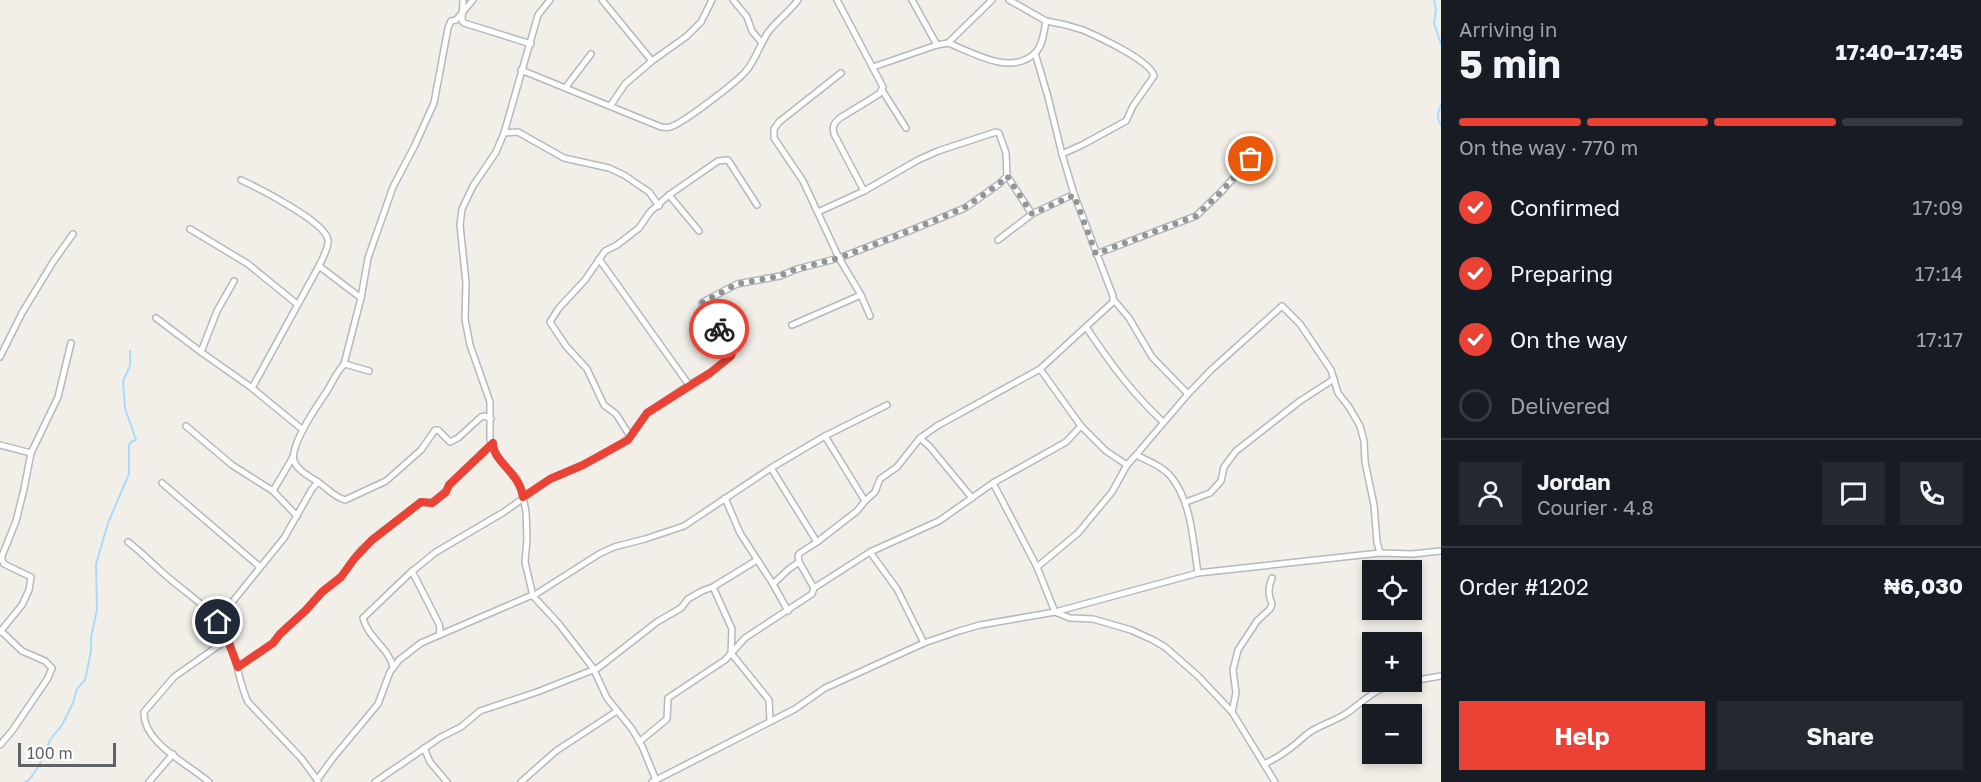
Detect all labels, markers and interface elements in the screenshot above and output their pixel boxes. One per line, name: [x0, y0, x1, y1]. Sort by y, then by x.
text: Arriving in: [1459, 17, 1557, 41]
text: 17:40–17:45: [1835, 38, 1963, 65]
text: 5 min: [1459, 40, 1561, 87]
pin: [1225, 133, 1276, 184]
text: On the way · 770 m: [1459, 135, 1638, 159]
icon: bag: [1234, 142, 1267, 175]
icon: check: [1459, 191, 1492, 224]
text: Confirmed: [1510, 194, 1620, 221]
text: 17:09: [1912, 195, 1963, 219]
icon: check: [1459, 257, 1492, 290]
text: Preparing: [1510, 260, 1613, 287]
text: 17:14: [1915, 261, 1963, 285]
courier: [689, 299, 749, 359]
icon: bike: [703, 313, 736, 346]
icon: check: [1459, 323, 1492, 356]
text: On the way: [1510, 326, 1628, 353]
text: 17:17: [1916, 327, 1963, 351]
text: Delivered: [1510, 392, 1610, 419]
button: person: [1459, 462, 1522, 525]
button: chat: [1822, 462, 1885, 525]
button: phone: [1900, 462, 1963, 525]
text: Jordan: [1537, 468, 1611, 495]
text: Courier · 4.8: [1537, 495, 1654, 519]
map controls: [1362, 560, 1422, 764]
button: locate: [1362, 560, 1422, 620]
text: ₦6,030: [1884, 572, 1963, 599]
text: Order #1202: [1459, 573, 1589, 600]
pin: [192, 596, 243, 647]
icon: home: [201, 605, 234, 638]
button: +: [1362, 632, 1422, 692]
button: Help: [1459, 701, 1705, 770]
button: Share: [1717, 701, 1963, 770]
button: −: [1362, 704, 1422, 764]
scale bar: [18, 740, 116, 768]
text: 100 m: [27, 743, 73, 763]

